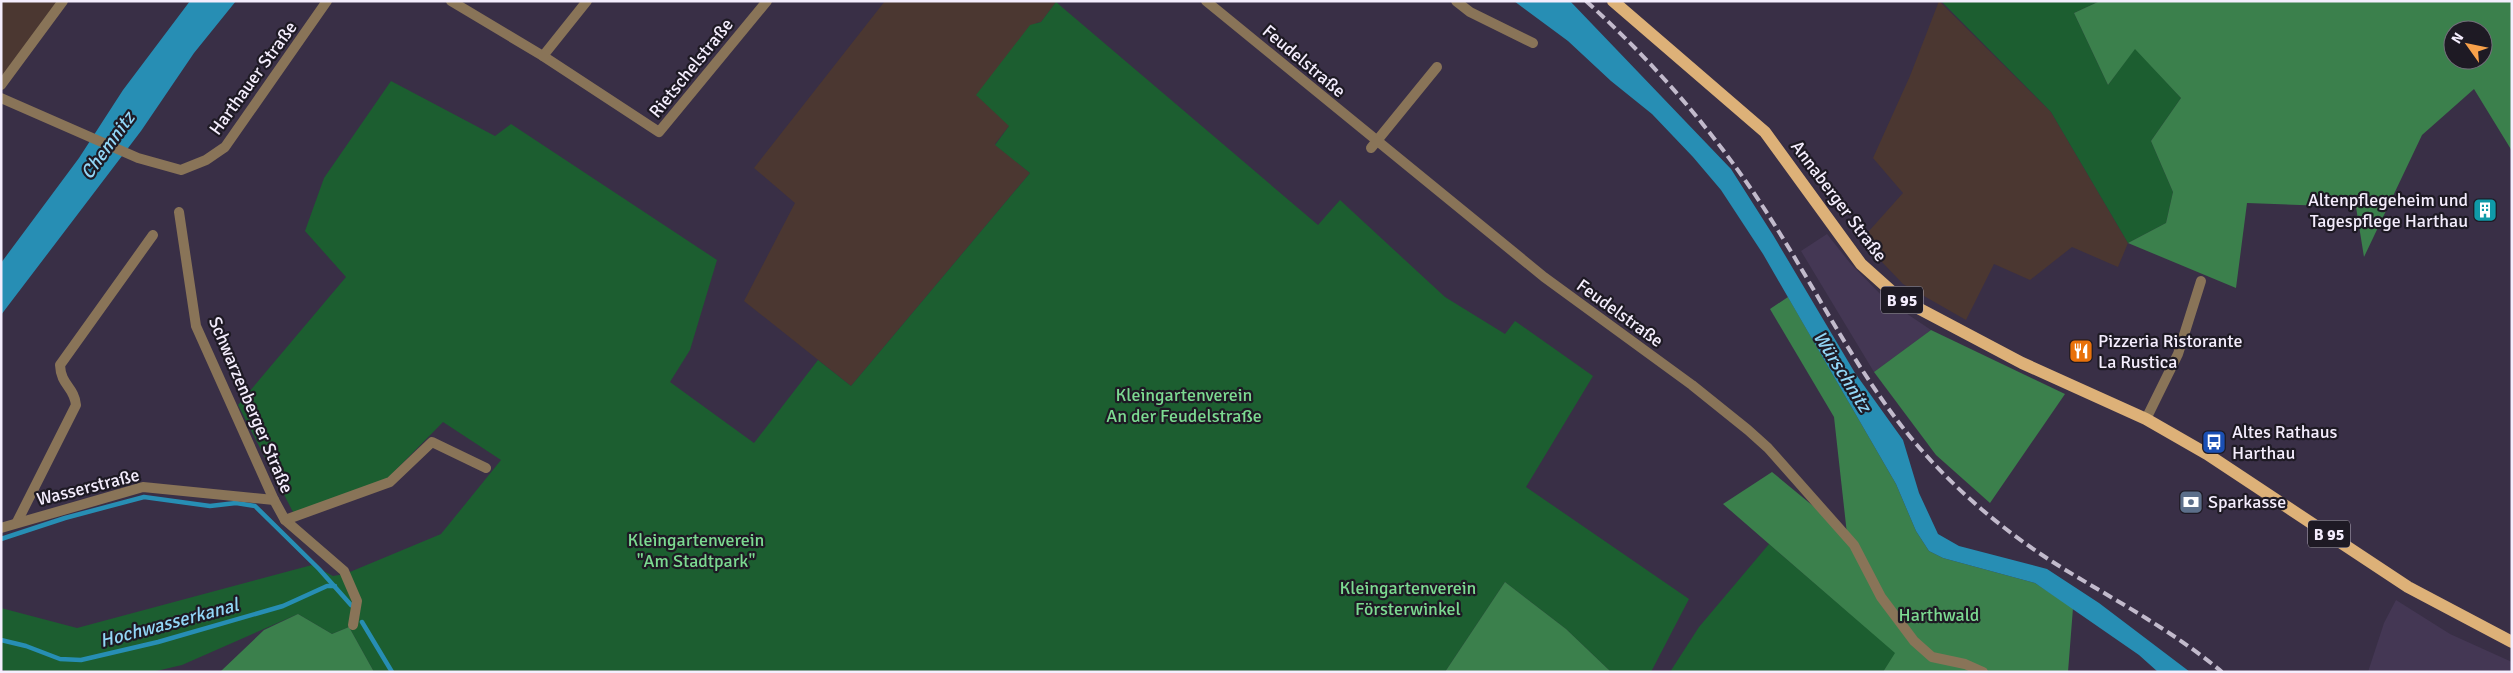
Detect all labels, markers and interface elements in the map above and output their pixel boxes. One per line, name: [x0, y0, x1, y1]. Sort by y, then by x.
street label: Rietschelstraße: [644, 14, 738, 122]
street label: Harthauer Straße: [204, 17, 302, 139]
street label: Feudelstraße: [1258, 20, 1350, 102]
north arrow: [2443, 20, 2493, 70]
text: N: [2448, 29, 2467, 47]
water label: Chemnitz: [75, 106, 141, 184]
street label: Annaberger Straße: [1786, 136, 1892, 266]
place label: Altenpflegeheim und Tagespflege Harthau: [2308, 189, 2468, 232]
building icon: Altenpflegeheim und Tagespflege Harthau: [2472, 197, 2498, 223]
street label: Feudelstraße: [1572, 274, 1668, 352]
road number: B 95: [1881, 286, 1923, 314]
street label: Schwarzenberger Straße: [204, 313, 298, 497]
water label: Würschnitz: [1808, 326, 1877, 418]
place label: Pizzeria Ristorante La Rustica: [2098, 330, 2242, 373]
restaurant icon: Pizzeria Ristorante La Rustica: [2068, 338, 2094, 364]
park label: Kleingartenverein An der Feudelstraße: [1106, 384, 1262, 427]
place label: Altes Rathaus Harthau: [2232, 421, 2337, 464]
bus stop icon: Altes Rathaus Harthau: [2201, 429, 2227, 455]
street label: Wasserstraße: [34, 464, 142, 510]
bank icon: Sparkasse: [2178, 489, 2204, 515]
place label: Sparkasse: [2208, 491, 2286, 513]
road number: B 95: [2308, 520, 2350, 548]
park label: Kleingartenverein "Am Stadtpark": [628, 529, 764, 572]
park label: Kleingartenverein Försterwinkel: [1340, 577, 1476, 620]
water label: Hochwasserkanal: [97, 593, 243, 653]
park label: Harthwald: [1899, 604, 1979, 626]

